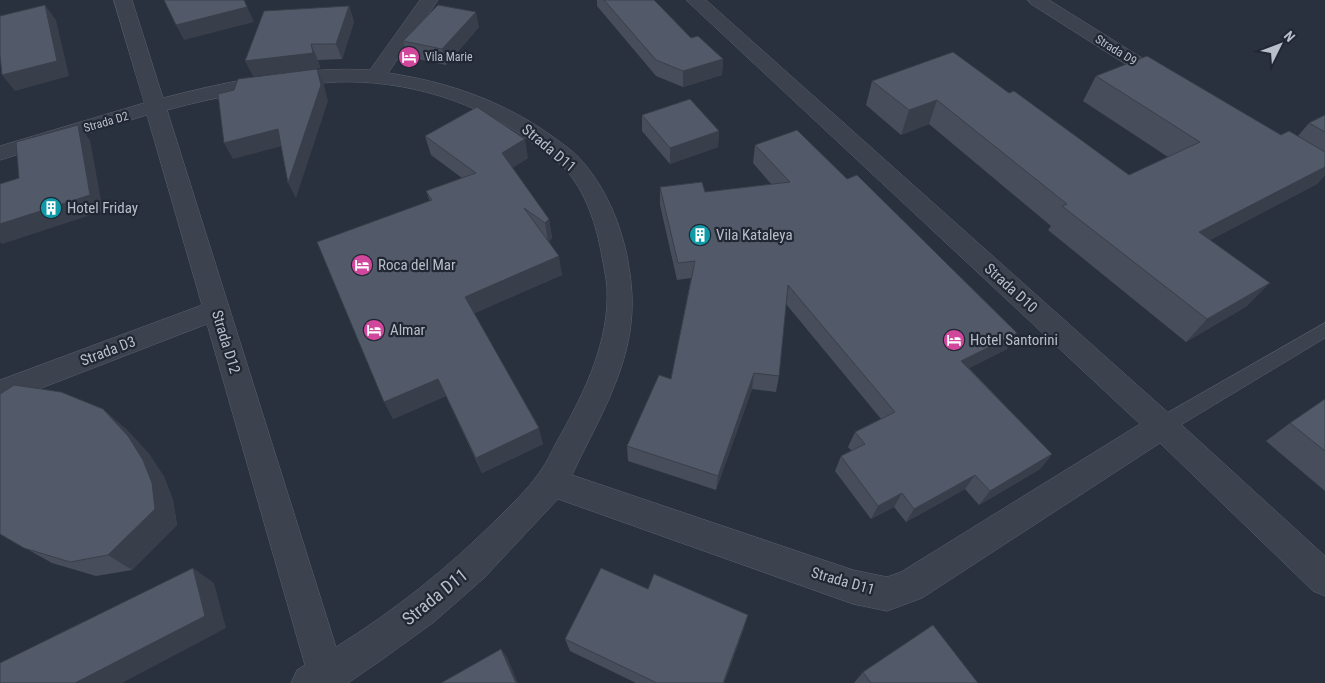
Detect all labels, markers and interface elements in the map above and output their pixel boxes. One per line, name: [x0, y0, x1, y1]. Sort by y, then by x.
north arrow: [1255, 20, 1305, 70]
text: N: [1281, 28, 1298, 45]
street label: Strada D9: [1093, 32, 1139, 68]
hotel icon: Vila Marie: [397, 45, 421, 69]
place label: Vila Marie: [425, 50, 473, 64]
street label: Strada D2: [82, 109, 130, 135]
street label: Strada D11: [518, 120, 580, 176]
building icon: Hotel Friday: [39, 196, 63, 220]
place label: Hotel Friday: [67, 199, 138, 217]
building icon: Vila Kataleya: [688, 223, 712, 247]
place label: Vila Kataleya: [716, 226, 793, 244]
hotel icon: Roca del Mar: [350, 253, 374, 277]
place label: Roca del Mar: [378, 256, 456, 274]
street label: Strada D10: [981, 260, 1041, 316]
street label: Strada D12: [208, 308, 244, 376]
hotel icon: Almar: [362, 318, 386, 342]
place label: Almar: [390, 321, 426, 339]
hotel icon: Hotel Santorini: [942, 328, 966, 352]
place label: Hotel Santorini: [970, 331, 1058, 349]
street label: Strada D3: [78, 332, 138, 370]
street label: Strada D11: [809, 563, 877, 599]
street label: Strada D11: [398, 564, 472, 629]

